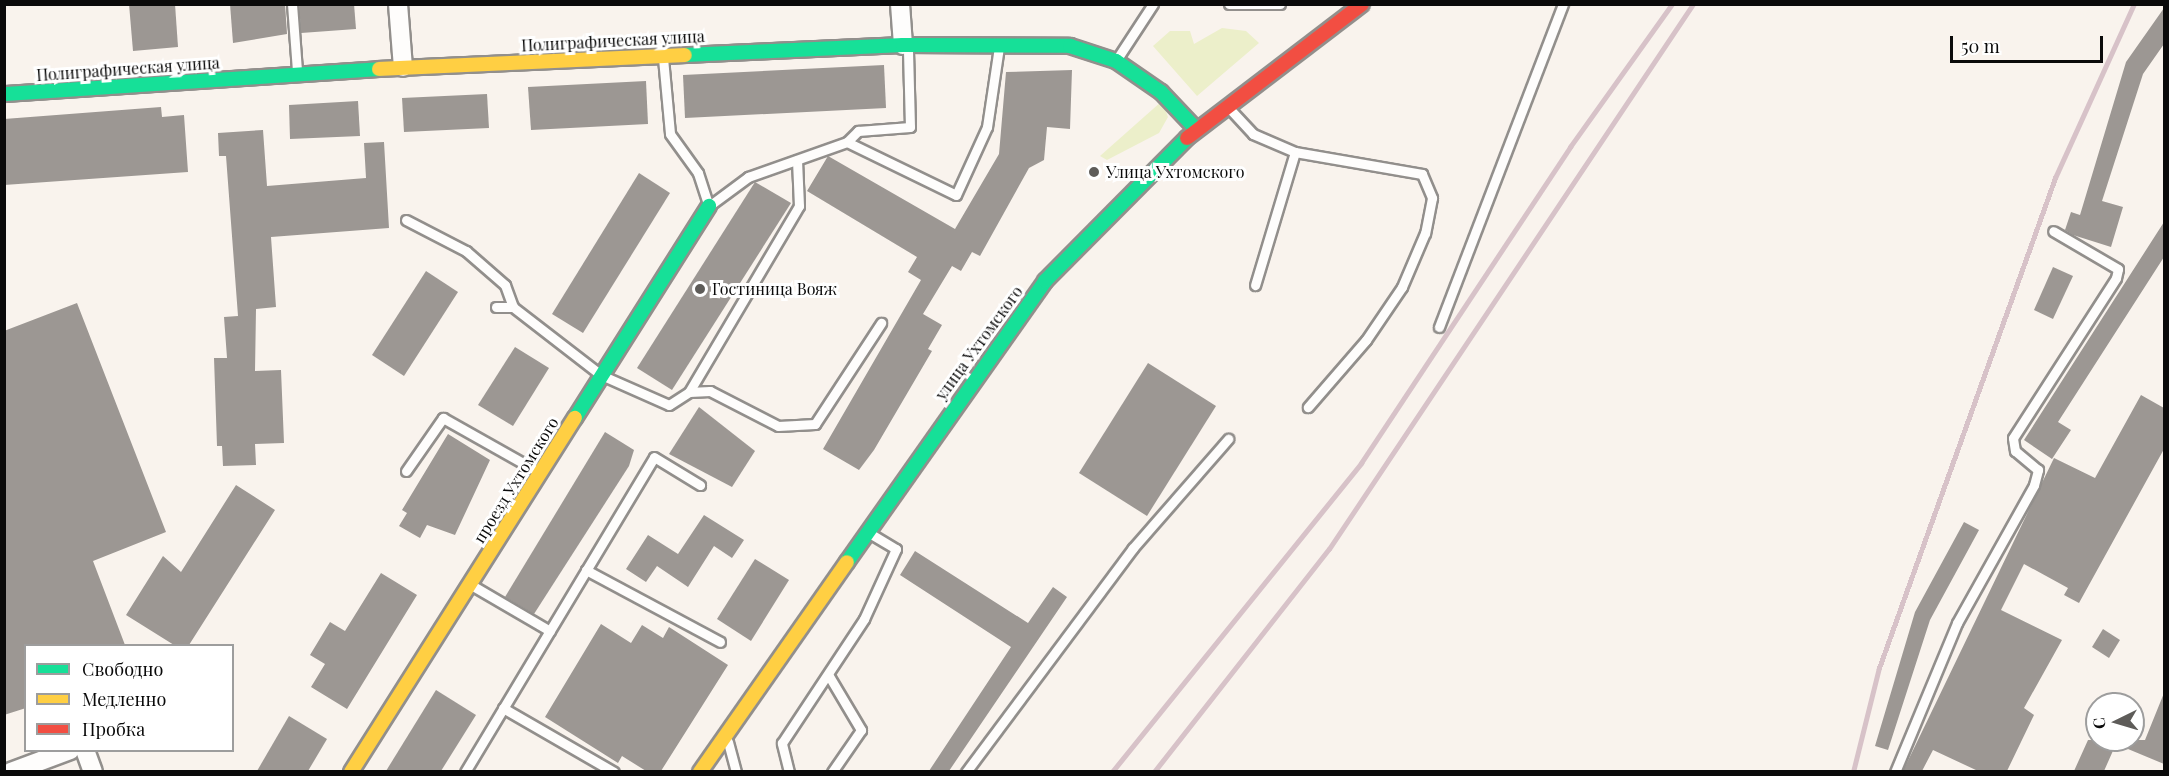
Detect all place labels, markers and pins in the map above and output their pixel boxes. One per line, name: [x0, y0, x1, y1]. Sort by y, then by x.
place label: Улица Ухтомского: [1106, 162, 1245, 182]
marker: Улица Ухтомского: [1087, 165, 1101, 179]
place label: Гостиница Вояж: [712, 279, 837, 299]
marker: Гостиница Вояж: [693, 282, 707, 296]

